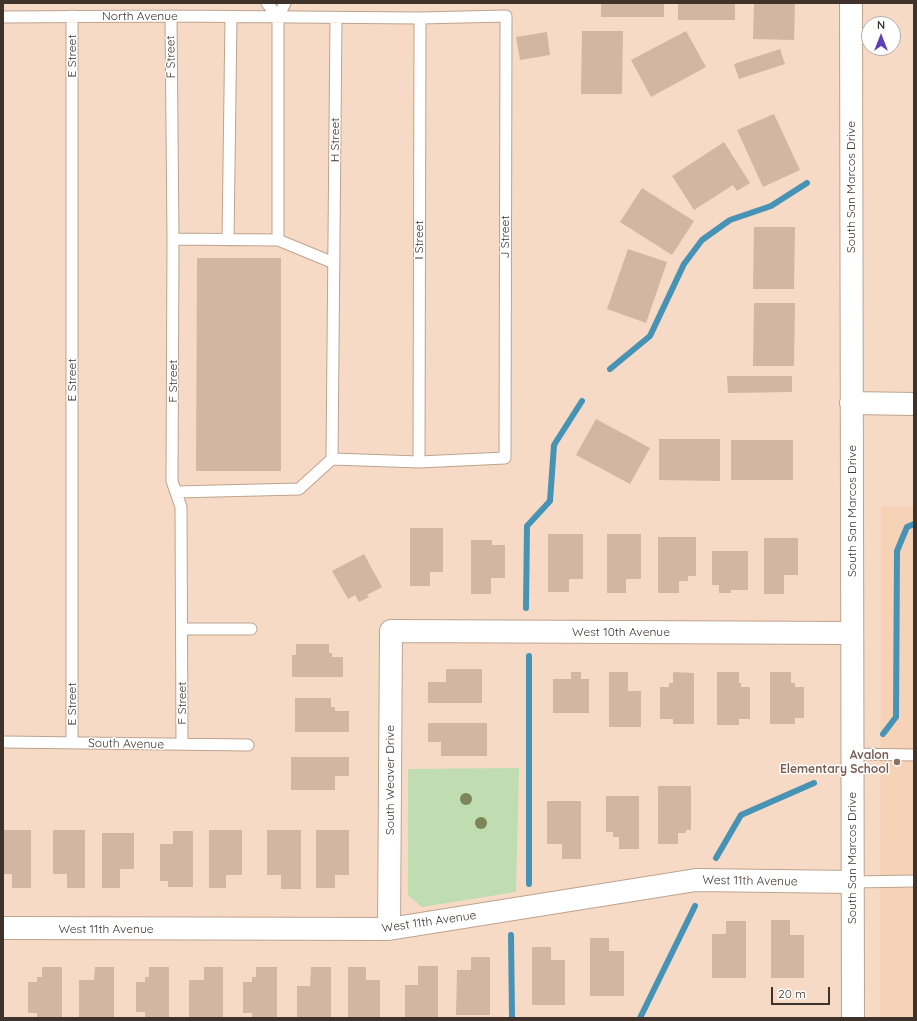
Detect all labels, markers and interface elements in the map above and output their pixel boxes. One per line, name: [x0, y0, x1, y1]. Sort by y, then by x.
street label: North Avenue: [102, 9, 178, 23]
north arrow: [861, 16, 901, 56]
text: N: [877, 18, 885, 32]
street label: E Street: [65, 35, 79, 77]
street label: F Street: [163, 35, 179, 79]
street label: H Street: [328, 118, 342, 162]
street label: South San Marcos Drive: [844, 121, 858, 253]
street label: J Street: [498, 216, 512, 258]
street label: I Street: [412, 220, 426, 260]
street label: E Street: [65, 359, 79, 401]
street label: F Street: [166, 360, 180, 402]
street label: South San Marcos Drive: [845, 445, 859, 577]
street label: West 10th Avenue: [572, 625, 670, 639]
street label: F Street: [175, 682, 189, 724]
street label: E Street: [65, 683, 79, 725]
street label: South Weaver Drive: [383, 725, 397, 835]
street label: South Avenue: [88, 736, 164, 752]
place label: Avalon Elementary School: [780, 748, 889, 776]
marker: Avalon Elementary School: [892, 757, 902, 767]
street label: South San Marcos Drive: [845, 792, 859, 924]
street label: West 11th Avenue: [702, 873, 798, 889]
street label: West 11th Avenue: [381, 908, 477, 936]
street label: West 11th Avenue: [58, 922, 154, 936]
scale bar: [773, 979, 832, 1005]
text: 20 m: [778, 986, 806, 1001]

